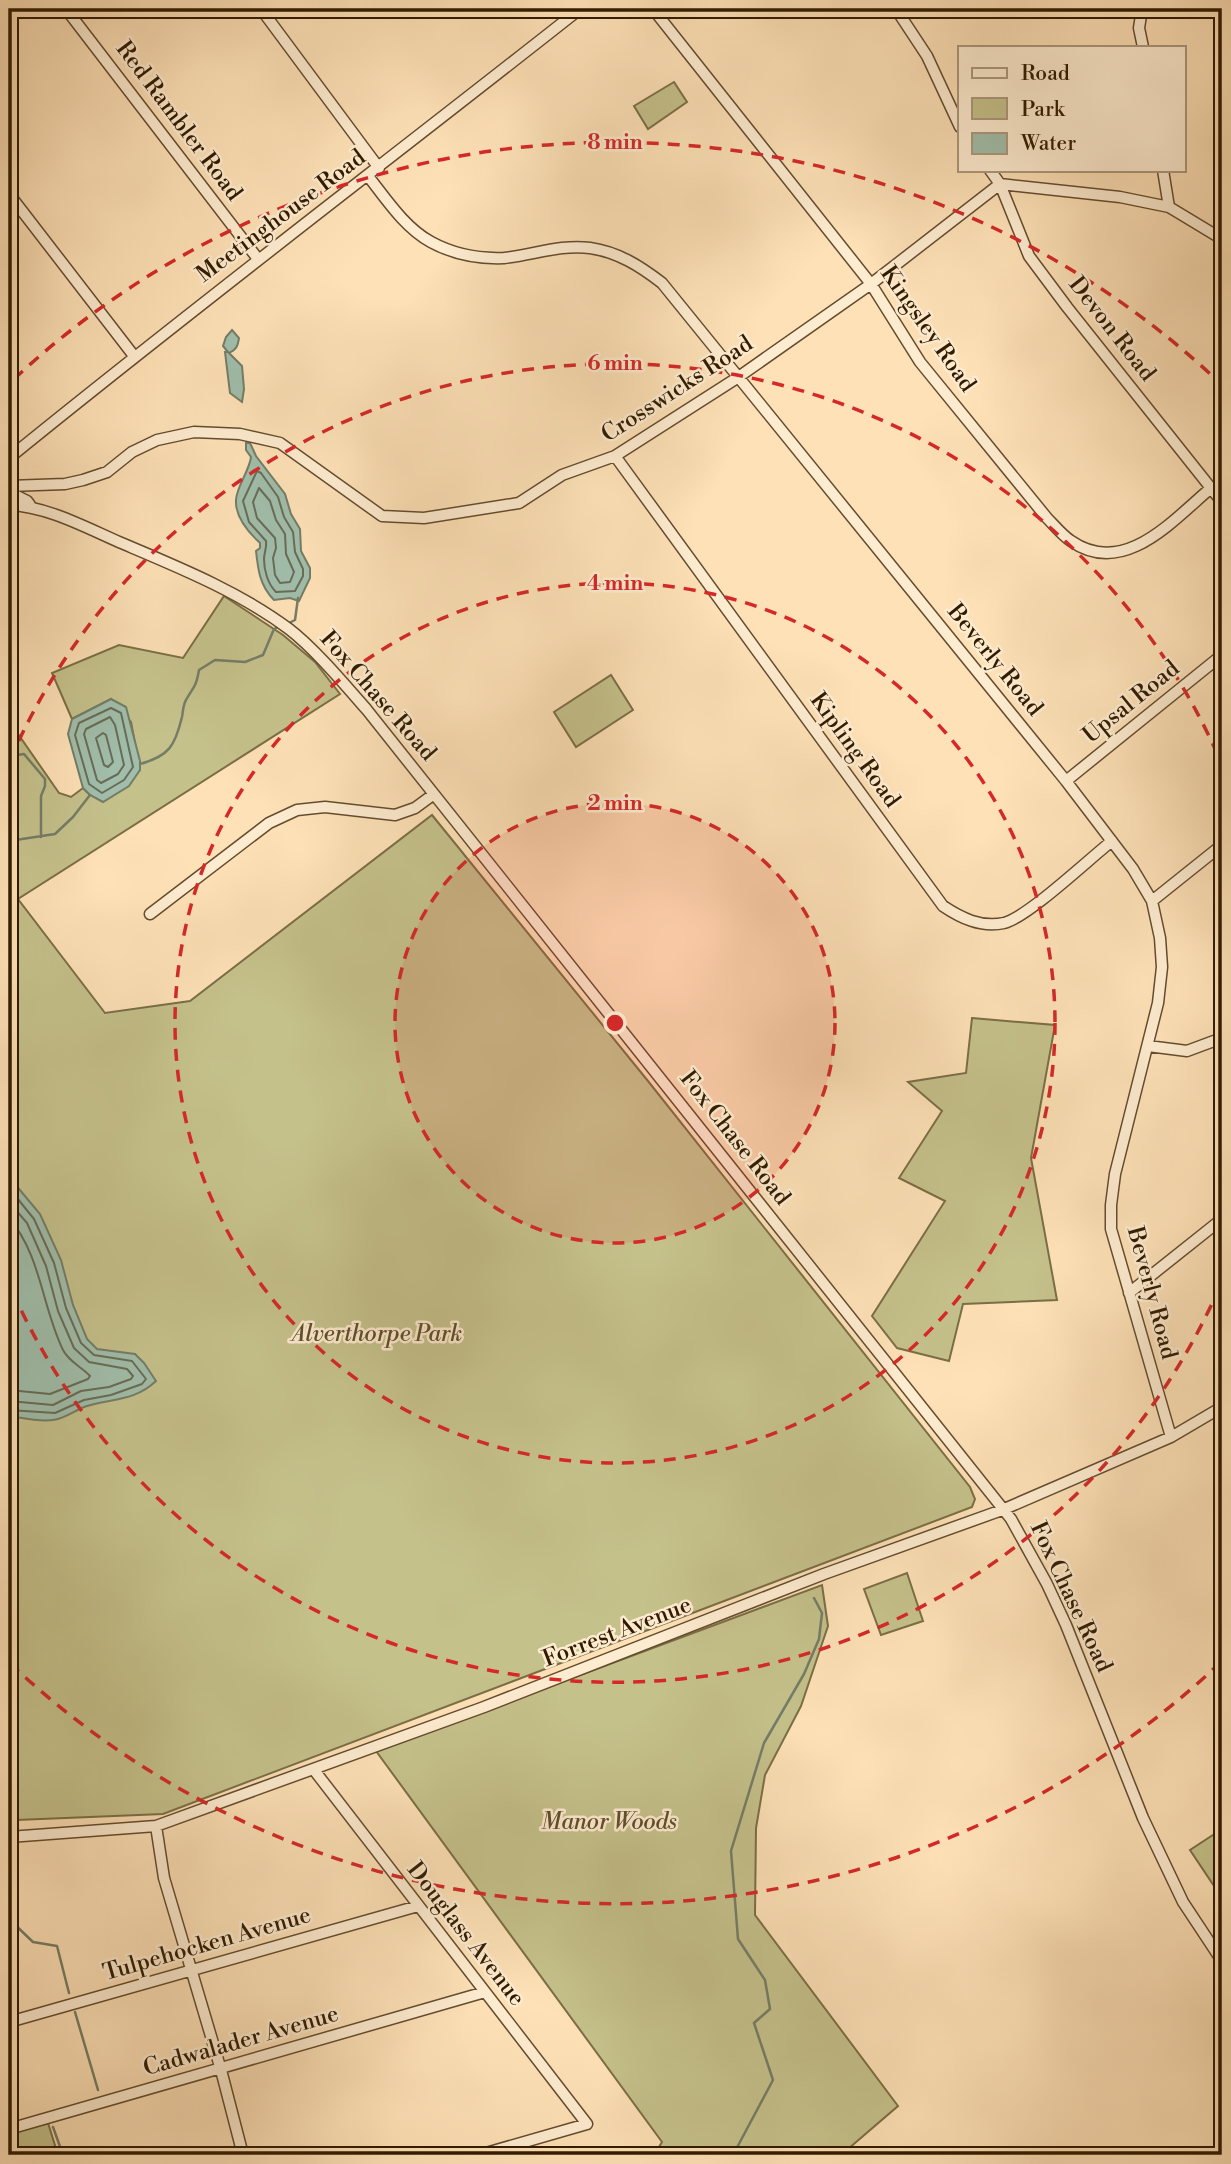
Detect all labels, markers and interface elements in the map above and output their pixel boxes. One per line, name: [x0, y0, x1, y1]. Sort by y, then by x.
street label: Red Rambler Road: [110, 36, 248, 206]
legend: [958, 46, 1186, 172]
text: Road: [1021, 61, 1070, 87]
text: Park: [1021, 97, 1066, 123]
text: 8 min: [587, 130, 643, 156]
text: Water: [1020, 131, 1076, 157]
street label: Meetinghouse Road: [191, 143, 371, 289]
street label: Kingsley Road: [874, 260, 982, 398]
street label: Devon Road: [1062, 271, 1162, 387]
street label: Crosswicks Road: [596, 330, 758, 448]
text: 6 min: [587, 351, 643, 377]
text: 4 min: [587, 571, 643, 597]
street label: Beverly Road: [941, 598, 1049, 722]
street label: Fox Chase Road: [314, 625, 442, 767]
street label: Upsal Road: [1077, 654, 1185, 750]
street label: Kipling Road: [804, 687, 906, 813]
text: 2 min: [587, 791, 643, 817]
centre of rings: [603, 1011, 627, 1035]
street label: Fox Chase Road: [674, 1065, 796, 1211]
street label: Beverly Road: [1121, 1223, 1183, 1362]
park label: Alverthorpe Park: [289, 1320, 462, 1348]
street label: Fox Chase Road: [1024, 1517, 1118, 1677]
street label: Forrest Avenue: [539, 1591, 695, 1673]
park label: Manor Woods: [541, 1808, 677, 1836]
street label: Douglass Avenue: [401, 1856, 531, 2012]
street label: Tulpehocken Avenue: [100, 1901, 314, 1987]
street label: Cadwalader Avenue: [140, 2000, 342, 2082]

